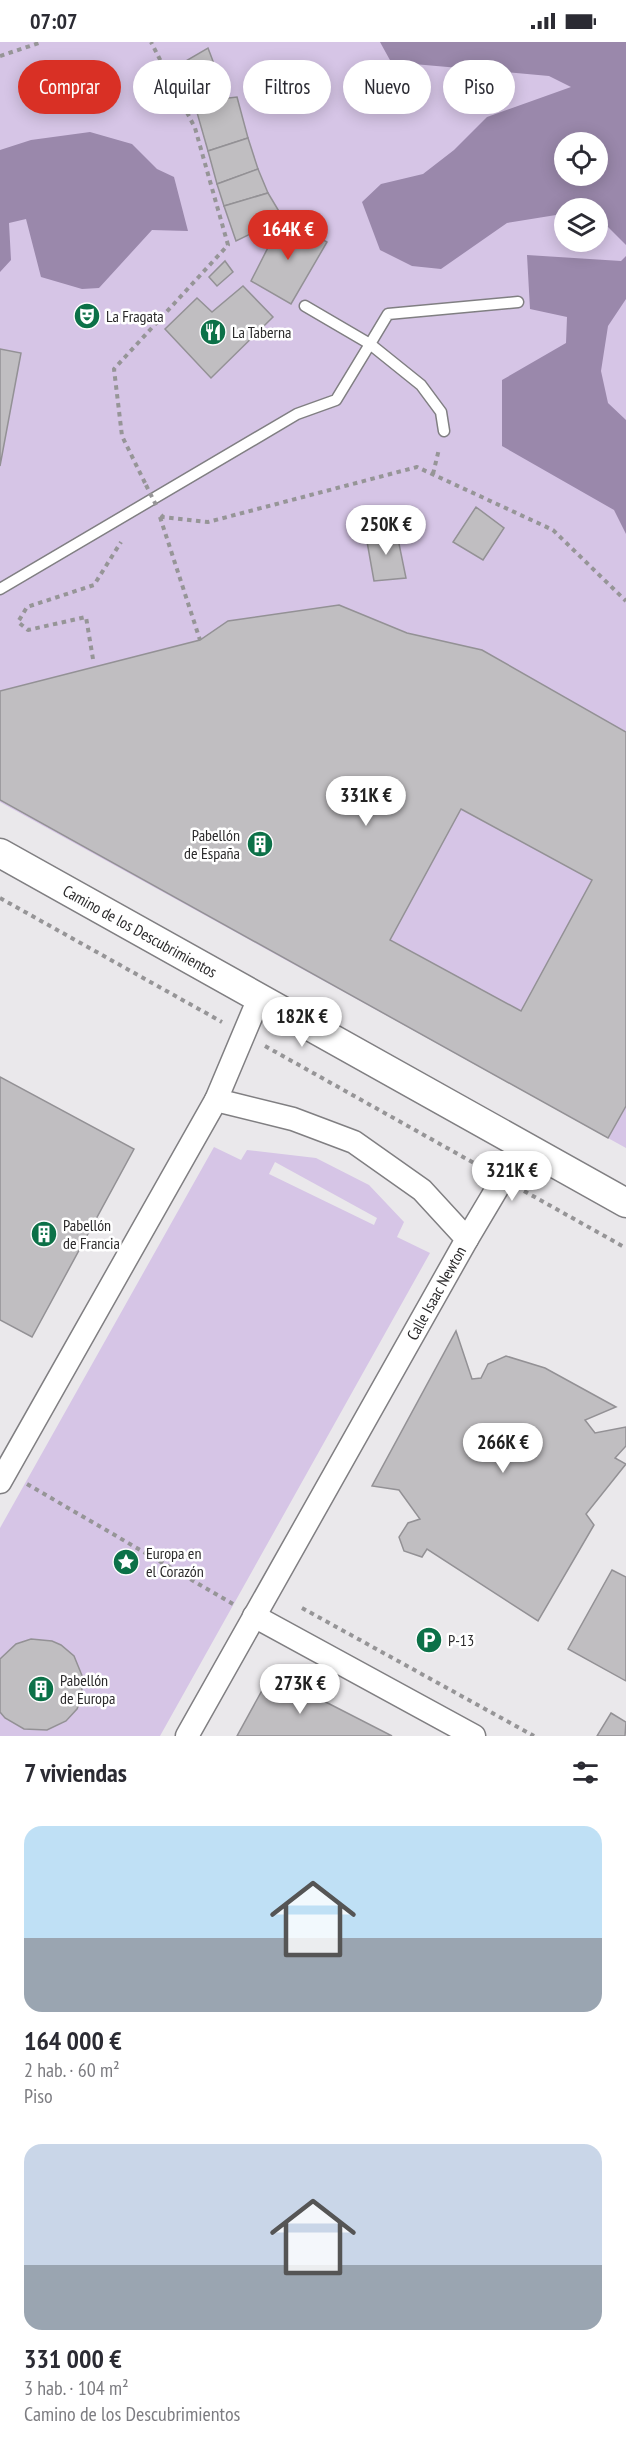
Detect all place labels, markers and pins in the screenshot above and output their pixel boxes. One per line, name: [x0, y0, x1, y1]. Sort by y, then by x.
pin: 164K €: [239, 210, 337, 261]
theatre icon: La Fragata: [72, 301, 102, 331]
place label: La Fragata: [106, 306, 164, 326]
restaurant icon: La Taberna: [198, 317, 228, 347]
place label: La Taberna: [232, 322, 291, 342]
pin: 250K €: [337, 505, 435, 556]
pin: 331K €: [317, 776, 415, 827]
place label: Pabellón de España: [184, 825, 240, 863]
building icon: Pabellón de España: [245, 829, 275, 859]
pin: 182K €: [253, 997, 351, 1048]
pin: 321K €: [463, 1151, 561, 1202]
place label: Pabellón de Francia: [63, 1215, 120, 1253]
building icon: Pabellón de Francia: [29, 1219, 59, 1249]
pin: 266K €: [454, 1423, 552, 1474]
place label: Europa en el Corazón: [146, 1543, 204, 1581]
place icon: Europa en el Corazón: [111, 1547, 141, 1577]
parking icon: P-13: [414, 1625, 444, 1655]
place label: P-13: [448, 1630, 474, 1650]
pin: 273K €: [251, 1664, 349, 1715]
place label: Pabellón de Europa: [60, 1670, 115, 1708]
building icon: Pabellón de Europa: [26, 1674, 56, 1704]

